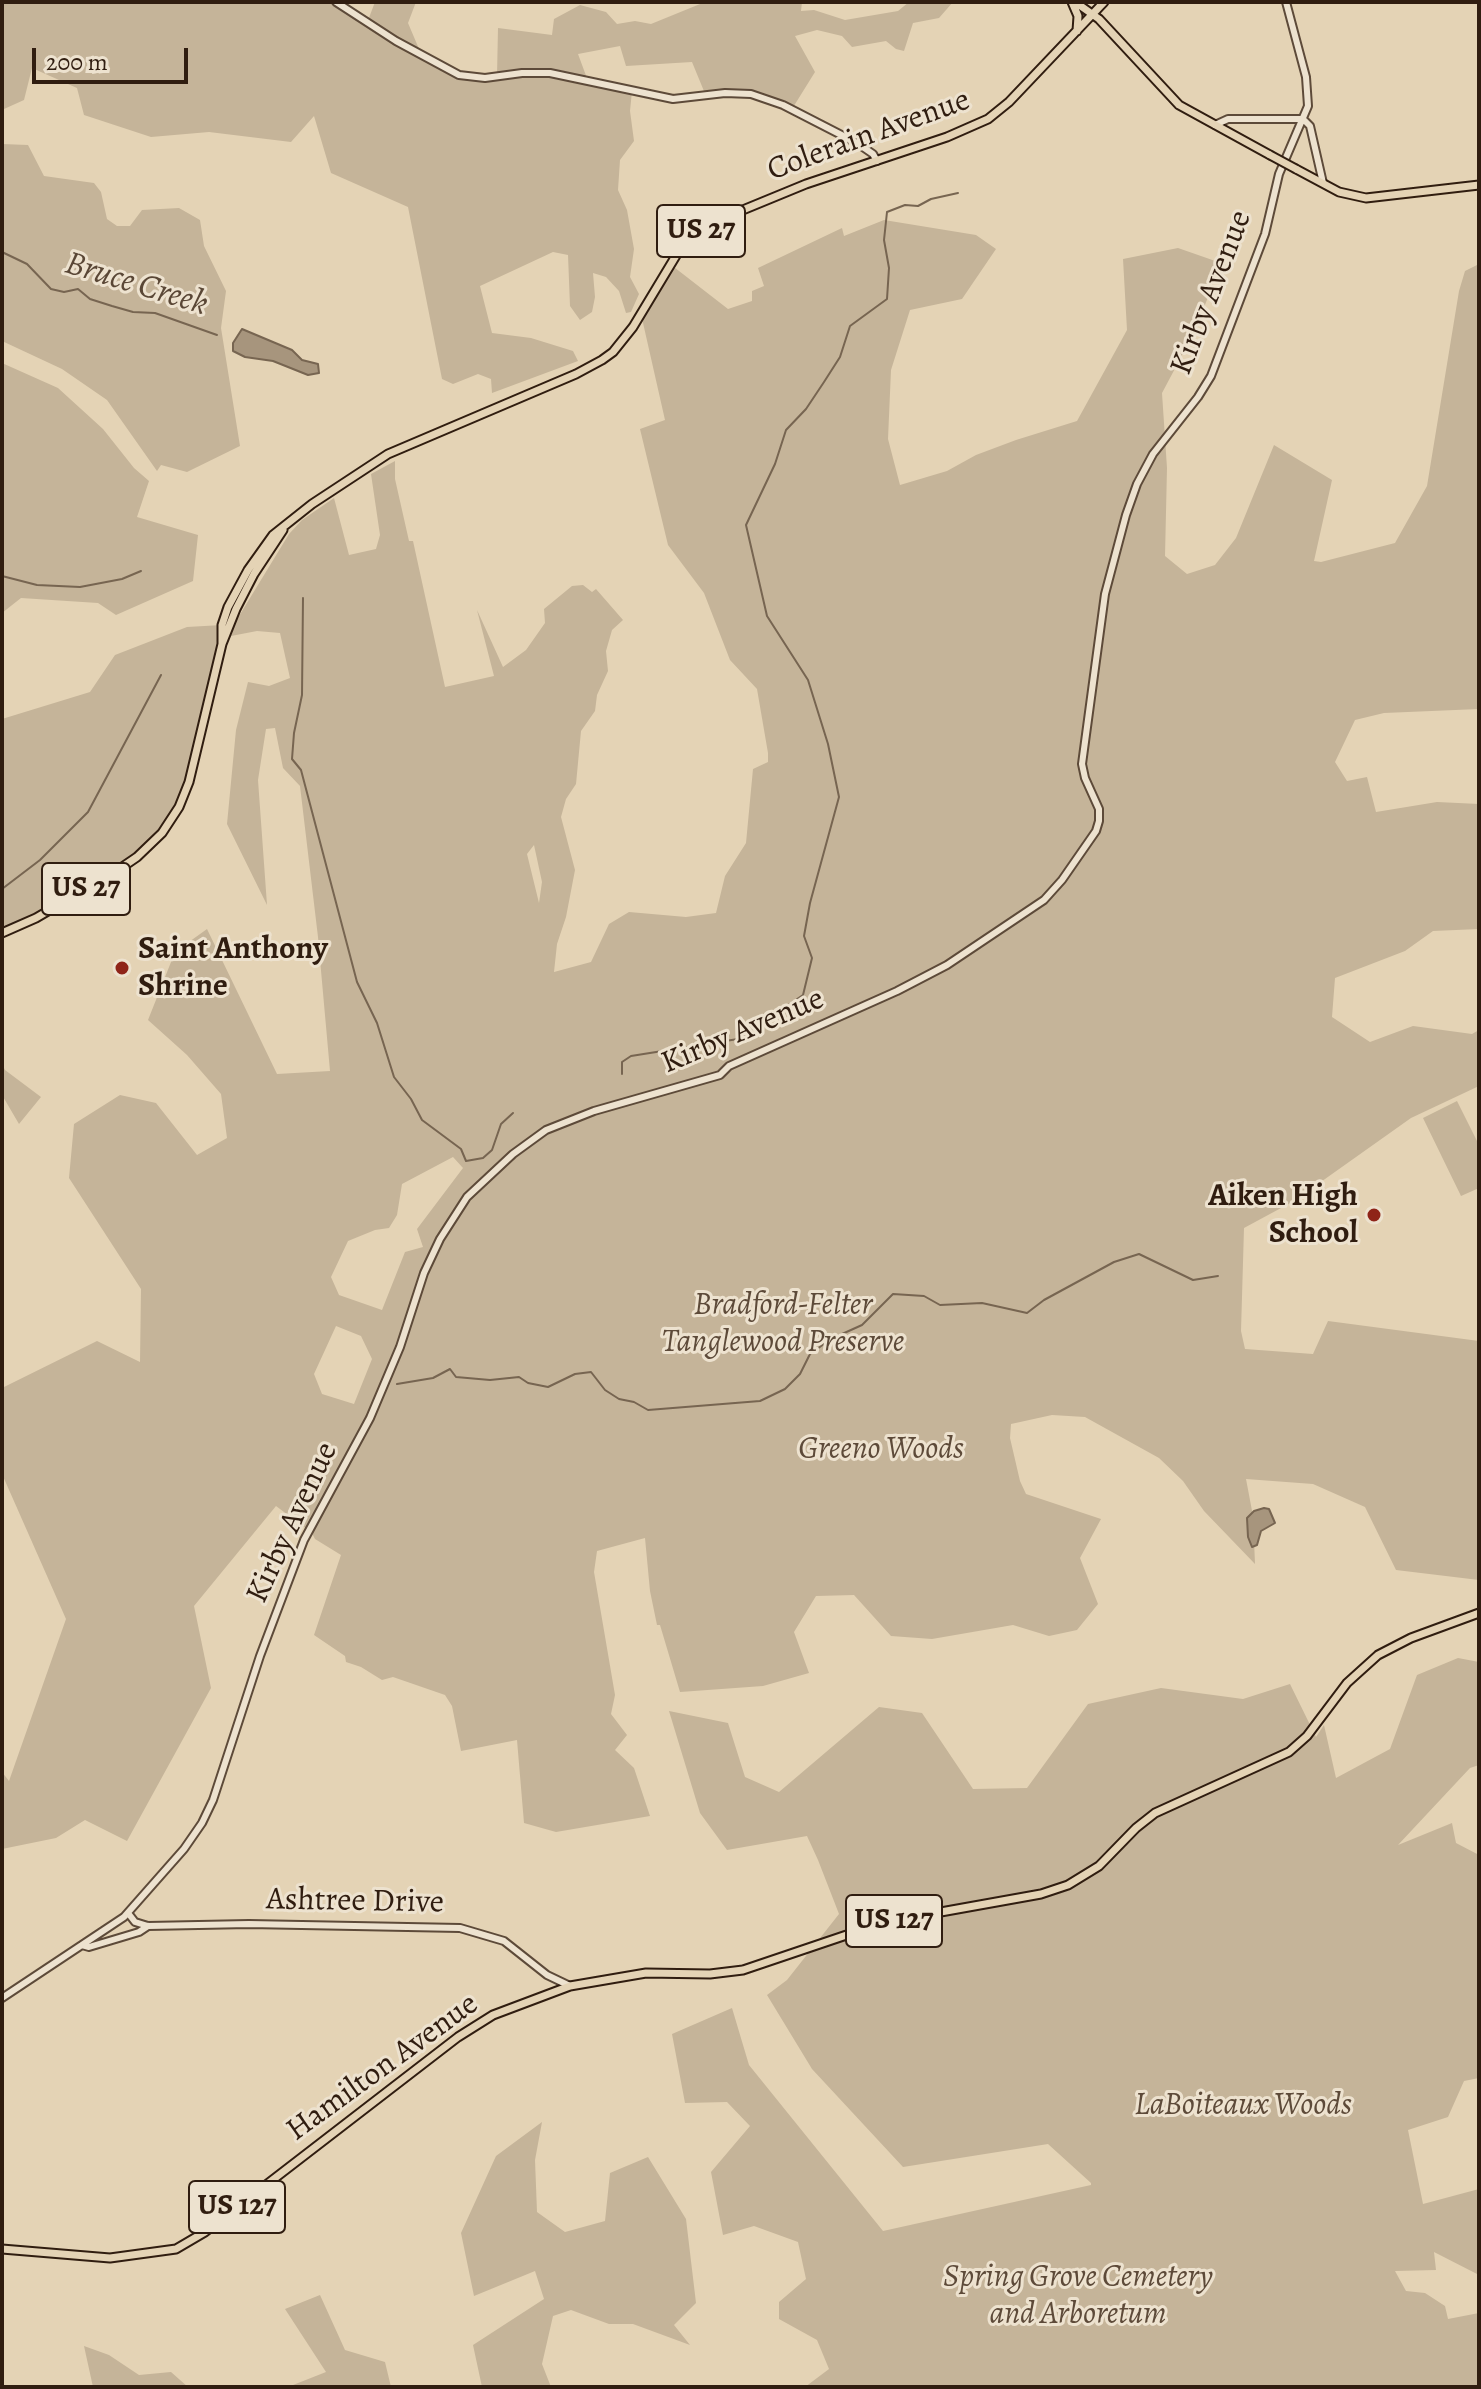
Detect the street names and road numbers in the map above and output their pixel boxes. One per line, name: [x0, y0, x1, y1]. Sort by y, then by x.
street label: Colerain Avenue: [763, 82, 975, 190]
road number: US 27: [657, 205, 745, 257]
street label: Kirby Avenue: [1163, 205, 1261, 381]
road number: US 27: [42, 863, 130, 915]
street label: Kirby Avenue: [656, 981, 830, 1083]
street label: Kirby Avenue: [239, 1436, 347, 1610]
street label: Ashtree Drive: [266, 1881, 444, 1923]
road number: US 127: [846, 1895, 942, 1947]
street label: Hamilton Avenue: [280, 1986, 486, 2150]
road number: US 127: [189, 2181, 285, 2233]

